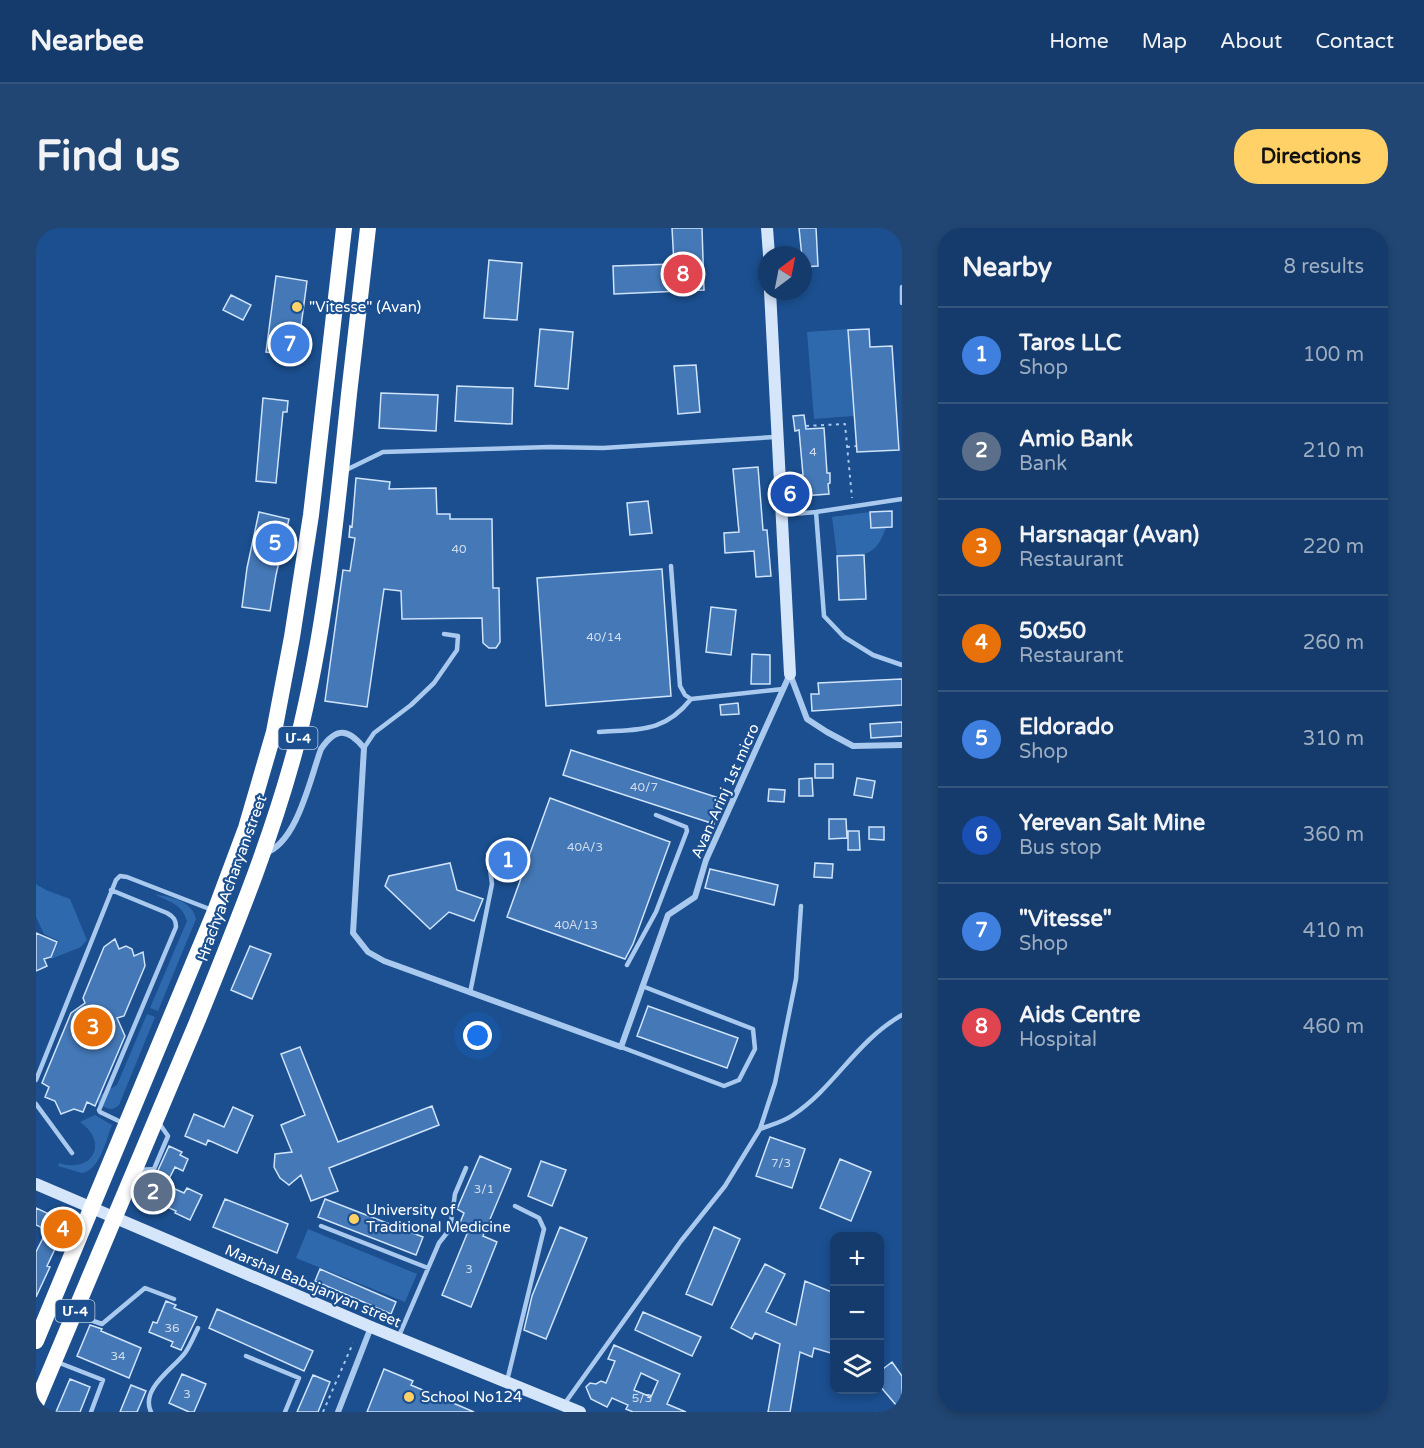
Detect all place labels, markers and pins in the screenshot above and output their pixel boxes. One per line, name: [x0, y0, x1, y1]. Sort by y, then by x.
pin: 8: [664, 252, 702, 296]
place label: "Vitesse" (Avan): [309, 298, 421, 316]
marker: "Vitesse" (Avan): [290, 300, 304, 314]
pin: 7: [270, 322, 310, 366]
pin: 6: [770, 472, 810, 516]
pin: 5: [256, 520, 294, 566]
pin: 1: [488, 838, 528, 882]
pin: 3: [74, 1004, 112, 1050]
pin: 2: [134, 1170, 172, 1214]
place label: University of Traditional Medicine: [366, 1201, 511, 1236]
pin: 4: [44, 1206, 82, 1252]
marker: University of Traditional Medicine: [347, 1212, 361, 1226]
place label: School No124: [421, 1388, 522, 1406]
marker: School No124: [402, 1390, 416, 1404]

